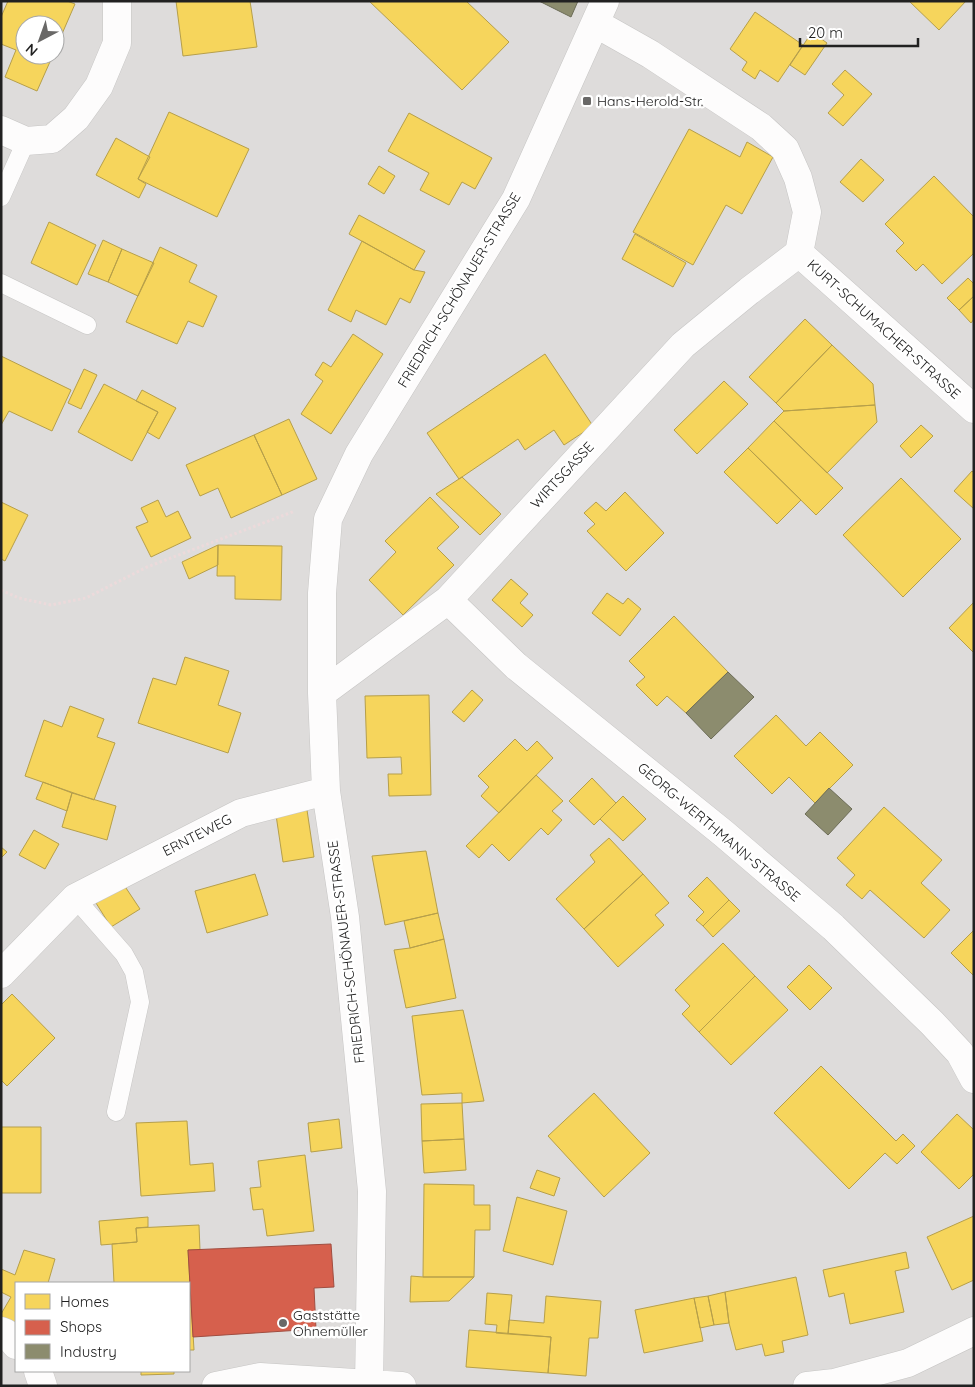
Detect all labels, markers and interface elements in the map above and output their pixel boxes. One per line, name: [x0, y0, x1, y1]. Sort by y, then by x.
north arrow: [15, 15, 65, 65]
scale bar: [800, 15, 918, 47]
text: 20 m: [808, 23, 843, 42]
text: N: [22, 40, 41, 60]
place label: Hans-Herold-Str.: [597, 92, 703, 110]
marker: Hans-Herold-Str.: [581, 95, 593, 107]
street label: FRIEDRICH-SCHÖNAUER-STRASSE: [393, 189, 525, 391]
street label: KURT-SCHUMACHER-STRASSE: [804, 255, 965, 403]
street label: WIRTSGASSE: [526, 438, 598, 512]
street label: GEORG-WERTHMANN-STRASSE: [634, 759, 804, 905]
street label: ERNTEWEG: [159, 810, 235, 860]
street label: FRIEDRICH-SCHÖNAUER-STRASSE: [323, 839, 369, 1065]
legend: [15, 1282, 190, 1372]
text: Homes: [60, 1292, 109, 1311]
place label: Gaststätte Ohnemüller: [293, 1306, 369, 1340]
text: Shops: [60, 1317, 102, 1336]
marker: Gaststätte Ohnemüller: [277, 1317, 289, 1329]
text: Industry: [60, 1342, 117, 1361]

